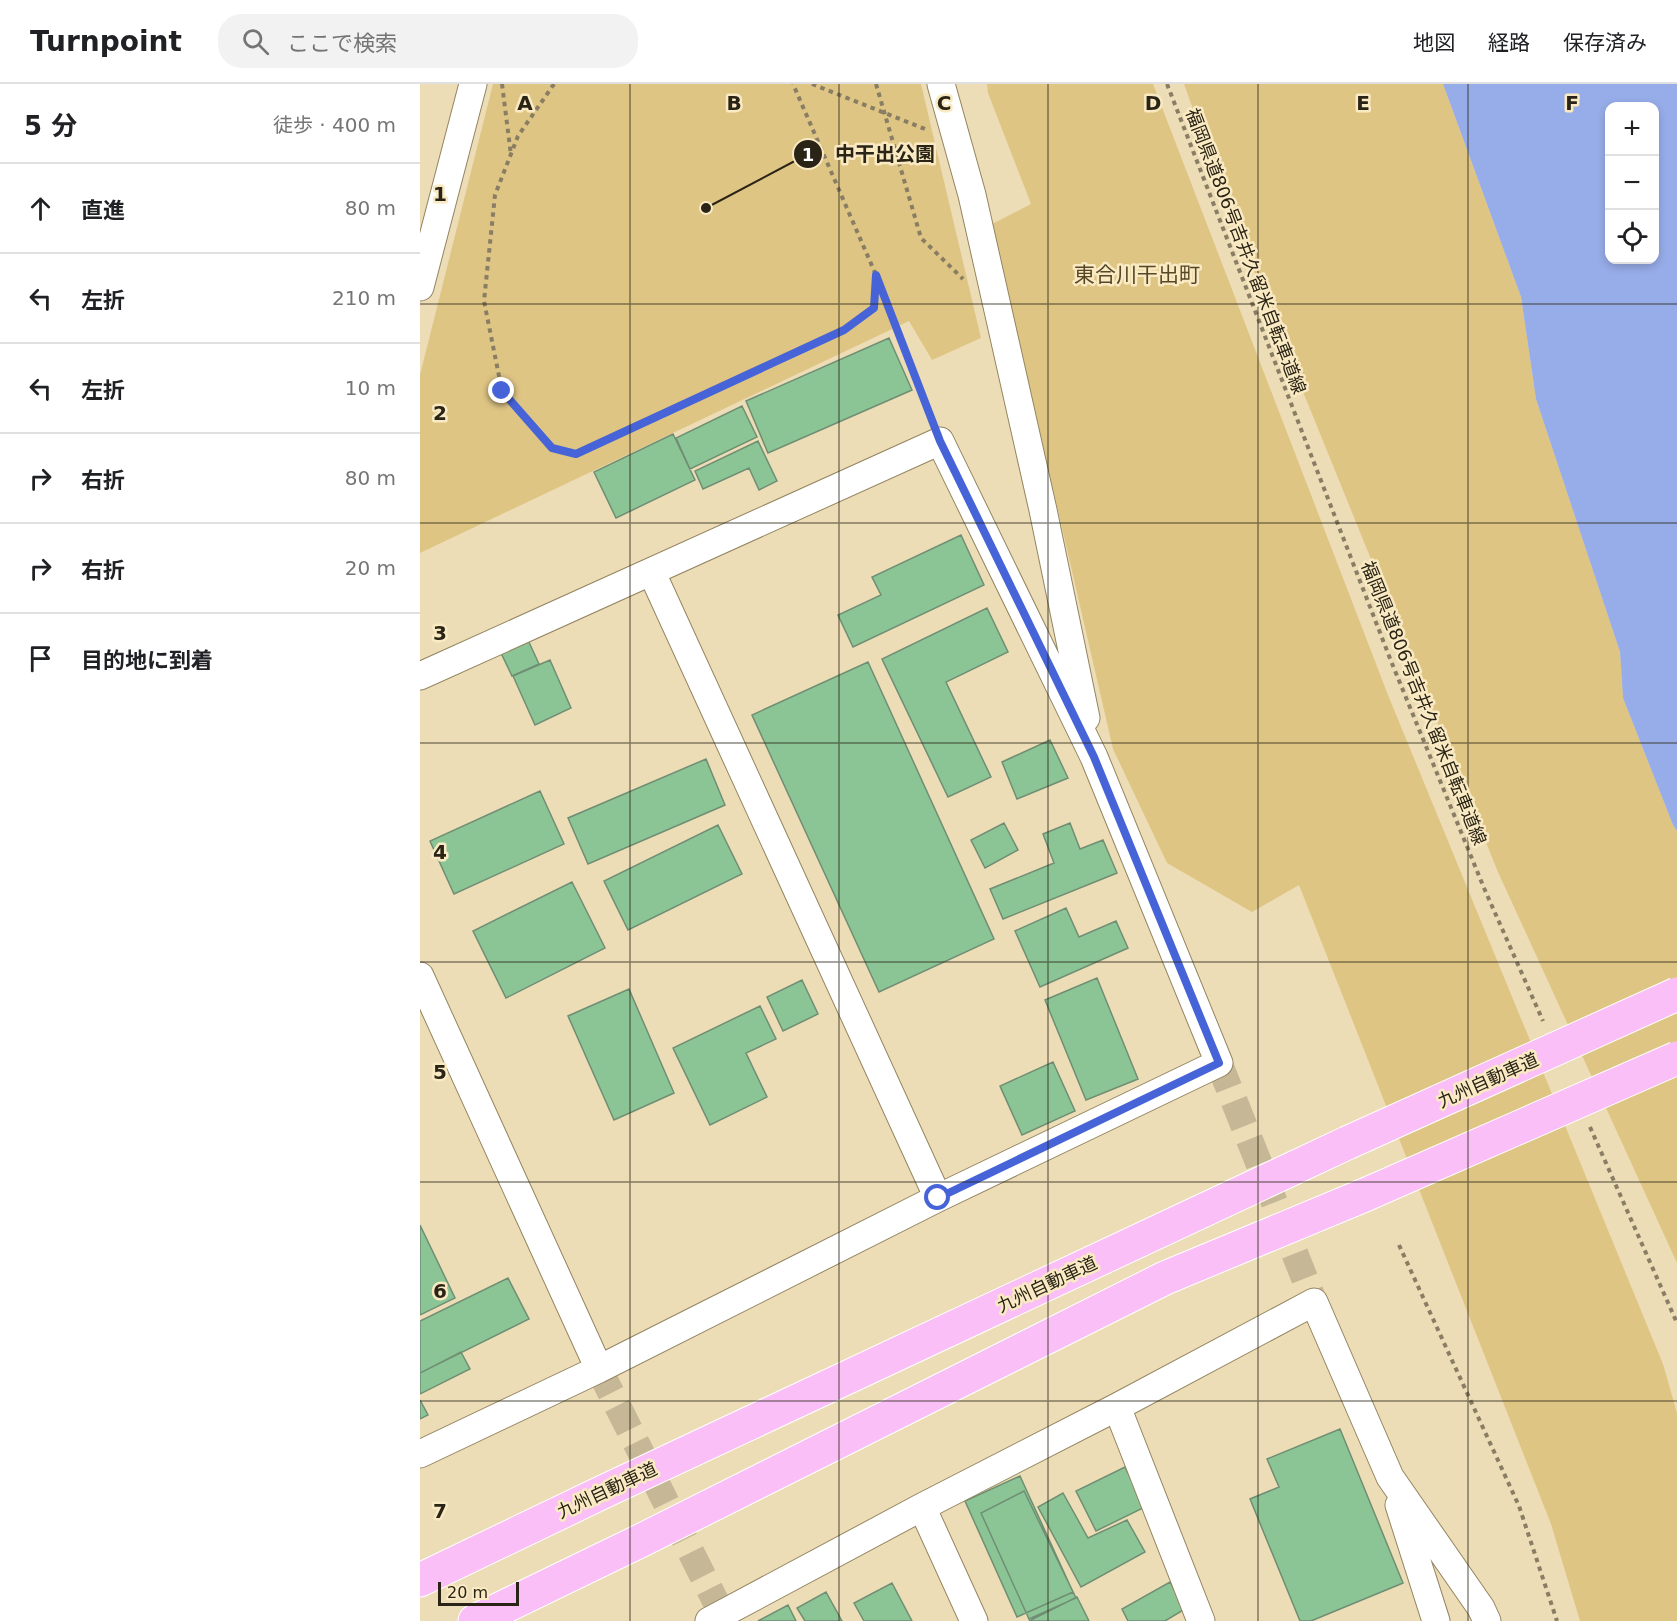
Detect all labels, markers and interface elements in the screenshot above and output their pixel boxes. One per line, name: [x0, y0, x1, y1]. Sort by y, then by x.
search box: [218, 14, 638, 68]
text: Turnpoint: [30, 25, 182, 58]
icon: search: [239, 25, 272, 58]
text: ここで検索: [287, 31, 397, 56]
text: 地図: [1413, 31, 1455, 55]
text: 経路: [1488, 31, 1530, 55]
text: 保存済み: [1563, 31, 1647, 55]
text: A: [517, 91, 533, 115]
text: B: [726, 91, 742, 115]
text: C: [937, 91, 951, 115]
text: D: [1145, 91, 1161, 115]
text: E: [1356, 91, 1370, 115]
text: F: [1565, 91, 1579, 115]
map controls: [1605, 102, 1659, 264]
button: +: [1605, 102, 1659, 156]
street label: 福岡県道806号吉井久留米自転車道線: [1182, 105, 1310, 397]
text: 5 分: [24, 111, 77, 141]
text: 徒歩 · 400 m: [273, 113, 396, 137]
callout: 中干出公園: [793, 135, 947, 173]
text: 中干出公園: [835, 142, 935, 166]
text: 1: [802, 144, 814, 165]
button: −: [1605, 156, 1659, 210]
text: 1: [433, 182, 447, 206]
icon: ahead: [24, 192, 57, 225]
text: 80 m: [345, 196, 396, 220]
text: 直進: [81, 198, 125, 223]
button: locate: [1605, 210, 1659, 264]
district label: 東合川干出町: [1074, 263, 1200, 287]
icon: left: [24, 282, 57, 315]
text: 210 m: [332, 286, 396, 310]
text: 左折: [81, 288, 125, 313]
icon: left: [24, 372, 57, 405]
text: 10 m: [345, 376, 396, 400]
route end: [488, 377, 514, 403]
text: 左折: [81, 378, 125, 403]
text: 2: [433, 401, 447, 425]
icon: right: [24, 462, 57, 495]
text: 80 m: [345, 466, 396, 490]
text: 右折: [81, 468, 125, 493]
icon: right: [24, 552, 57, 585]
text: 20 m: [345, 556, 396, 580]
text: 右折: [81, 558, 125, 583]
street label: 福岡県道806号吉井久留米自転車道線: [1357, 558, 1491, 848]
text: 3: [433, 621, 447, 645]
icon: arrive: [24, 642, 57, 675]
text: 目的地に到着: [81, 648, 213, 673]
text: 4: [433, 840, 447, 864]
street label: 九州自動車道: [1434, 1048, 1542, 1112]
text: 5: [433, 1060, 447, 1084]
route start: [924, 1184, 950, 1210]
street label: 九州自動車道: [994, 1252, 1100, 1316]
text: 6: [433, 1279, 447, 1303]
street label: 九州自動車道: [554, 1458, 660, 1522]
text: 7: [433, 1499, 447, 1523]
scale bar: [438, 1579, 519, 1606]
text: 20 m: [447, 1583, 488, 1602]

